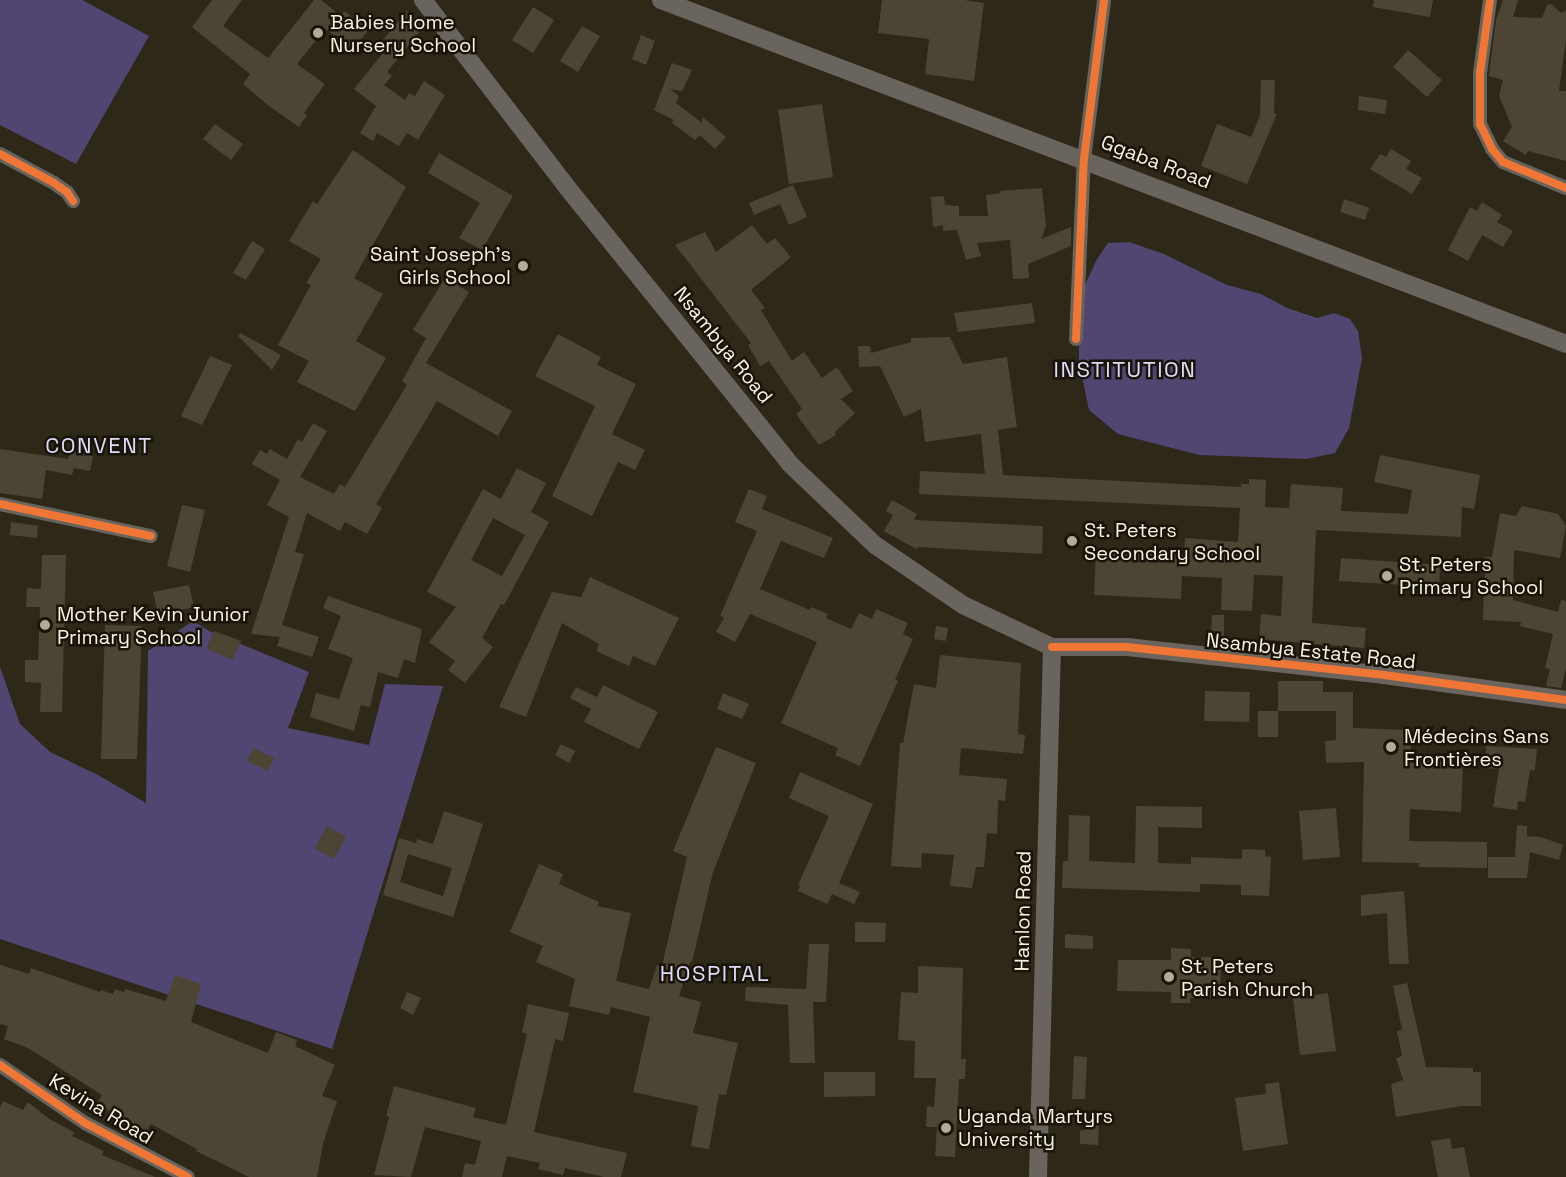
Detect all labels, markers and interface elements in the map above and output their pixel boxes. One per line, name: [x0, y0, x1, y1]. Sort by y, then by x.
place label: Babies Home Nursery School: [330, 10, 476, 57]
marker: Babies Home Nursery School: [311, 26, 325, 40]
street label: Ggaba Road: [1097, 130, 1215, 194]
place label: Saint Joseph's Girls School: [370, 243, 511, 290]
marker: Saint Joseph's Girls School: [516, 259, 530, 273]
street label: Nsambya Road: [669, 282, 777, 408]
district label: INSTITUTION: [1054, 357, 1196, 383]
district label: CONVENT: [45, 433, 153, 459]
place label: St. Peters Secondary School: [1084, 518, 1260, 565]
marker: St. Peters Secondary School: [1065, 534, 1079, 548]
place label: St. Peters Primary School: [1399, 552, 1543, 599]
marker: St. Peters Primary School: [1380, 569, 1394, 583]
place label: Mother Kevin Junior Primary School: [57, 602, 249, 649]
marker: Mother Kevin Junior Primary School: [38, 618, 52, 632]
street label: Nsambya Estate Road: [1205, 628, 1417, 674]
place label: Médecins Sans Frontières: [1404, 724, 1549, 771]
marker: Médecins Sans Frontières: [1382, 738, 1400, 756]
street label: Hanlon Road: [1010, 850, 1036, 972]
place label: St. Peters Parish Church: [1181, 954, 1313, 1001]
district label: HOSPITAL: [660, 961, 770, 987]
marker: St. Peters Parish Church: [1162, 970, 1176, 984]
street label: Kevina Road: [45, 1069, 157, 1149]
place label: Uganda Martyrs University: [958, 1104, 1113, 1151]
marker: Uganda Martyrs University: [939, 1121, 953, 1135]

